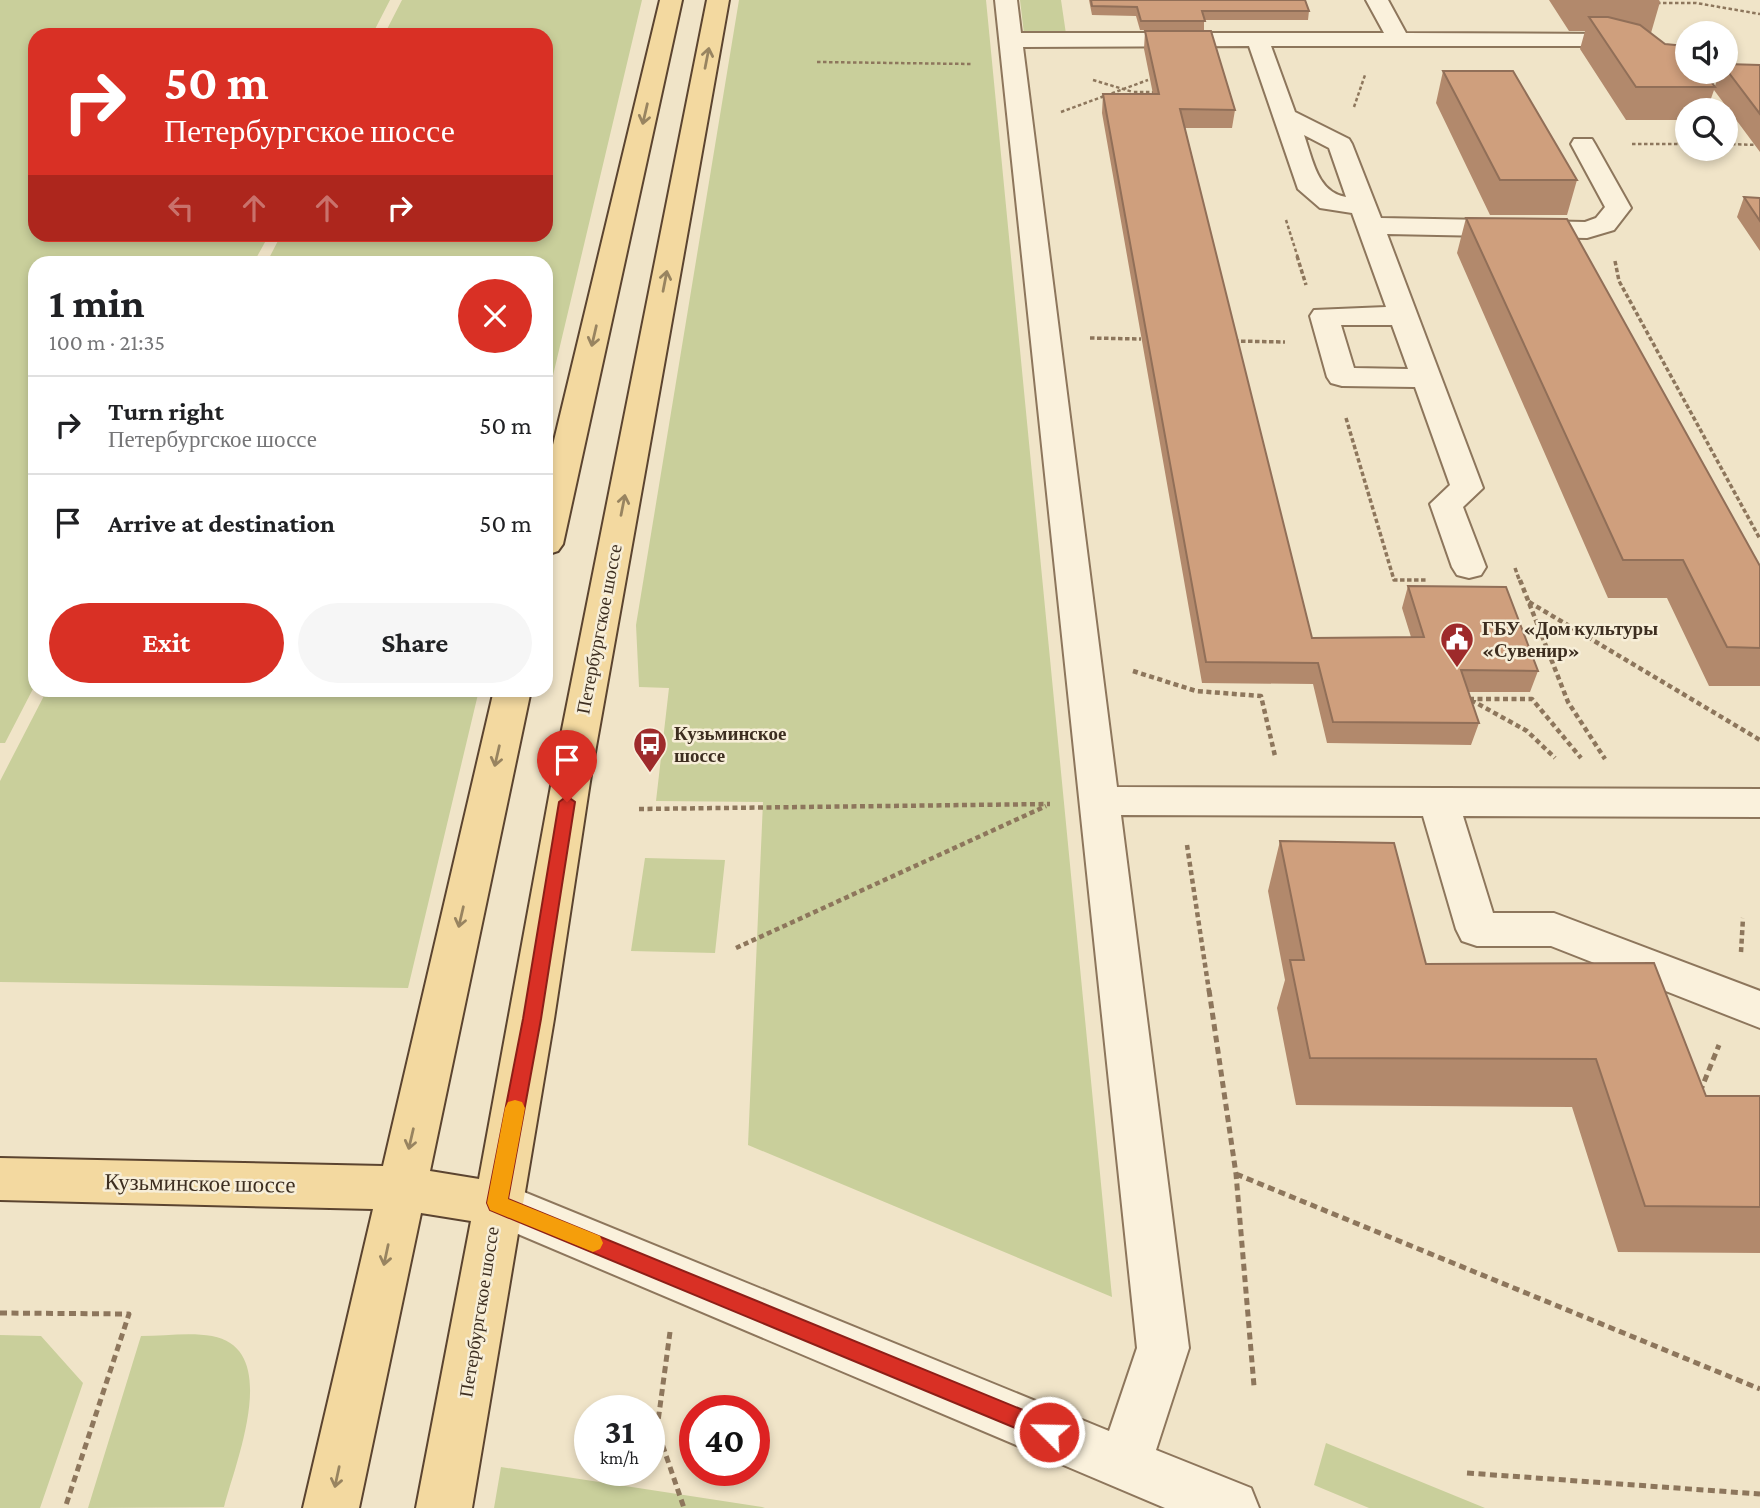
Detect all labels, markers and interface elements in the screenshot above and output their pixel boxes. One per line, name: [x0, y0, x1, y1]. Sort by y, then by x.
map controls: [1675, 21, 1738, 161]
button: sound: [1675, 21, 1738, 84]
one-way arrow: [700, 47, 714, 70]
text: 50 m: [164, 55, 269, 110]
icon: right: [49, 56, 140, 147]
button: search: [1675, 98, 1738, 161]
one-way arrow: [638, 102, 651, 125]
text: Петербургское шоссе: [164, 113, 455, 149]
icon: left: [162, 189, 200, 227]
icon: ahead: [235, 189, 273, 227]
icon: ahead: [308, 189, 346, 227]
icon: right: [381, 189, 419, 227]
one-way arrow: [658, 270, 672, 293]
text: 1 min: [49, 279, 145, 326]
button: close: [458, 279, 532, 353]
one-way arrow: [587, 324, 600, 347]
text: 100 m · 21:35: [49, 329, 165, 355]
text: Turn right: [108, 397, 224, 426]
icon: right: [49, 406, 87, 444]
text: 50 m: [479, 411, 532, 440]
text: Петербургское шоссе: [108, 426, 317, 452]
one-way arrow: [616, 494, 630, 517]
icon: arrive: [49, 504, 87, 542]
text: Arrive at destination: [108, 509, 335, 538]
text: 50 m: [479, 509, 532, 538]
street label: Петербургское шоссе: [572, 542, 626, 716]
button: Exit: [49, 603, 284, 683]
button: Share: [298, 603, 532, 683]
place label: ГБУ «Дом культуры «Сувенир»: [1482, 618, 1658, 661]
public building icon: ГБУ «Дом культуры «Сувенир»: [1438, 620, 1476, 669]
place label: Кузьминское шоссе: [674, 723, 786, 766]
bus stop icon: Кузьминское шоссе: [631, 725, 669, 774]
pin: [537, 730, 597, 802]
icon: arrive: [548, 741, 586, 779]
one-way arrow: [490, 744, 503, 767]
one-way arrow: [453, 905, 467, 928]
one-way arrow: [404, 1127, 417, 1150]
street label: Кузьминское шоссе: [104, 1168, 296, 1198]
street label: Петербургское шоссе: [455, 1225, 503, 1399]
one-way arrow: [378, 1243, 392, 1266]
speed limit sign: 40: [679, 1395, 770, 1486]
position arrow: [1012, 1395, 1086, 1469]
text: 31: [604, 1412, 635, 1451]
text: km/h: [600, 1448, 639, 1468]
one-way arrow: [330, 1465, 344, 1488]

